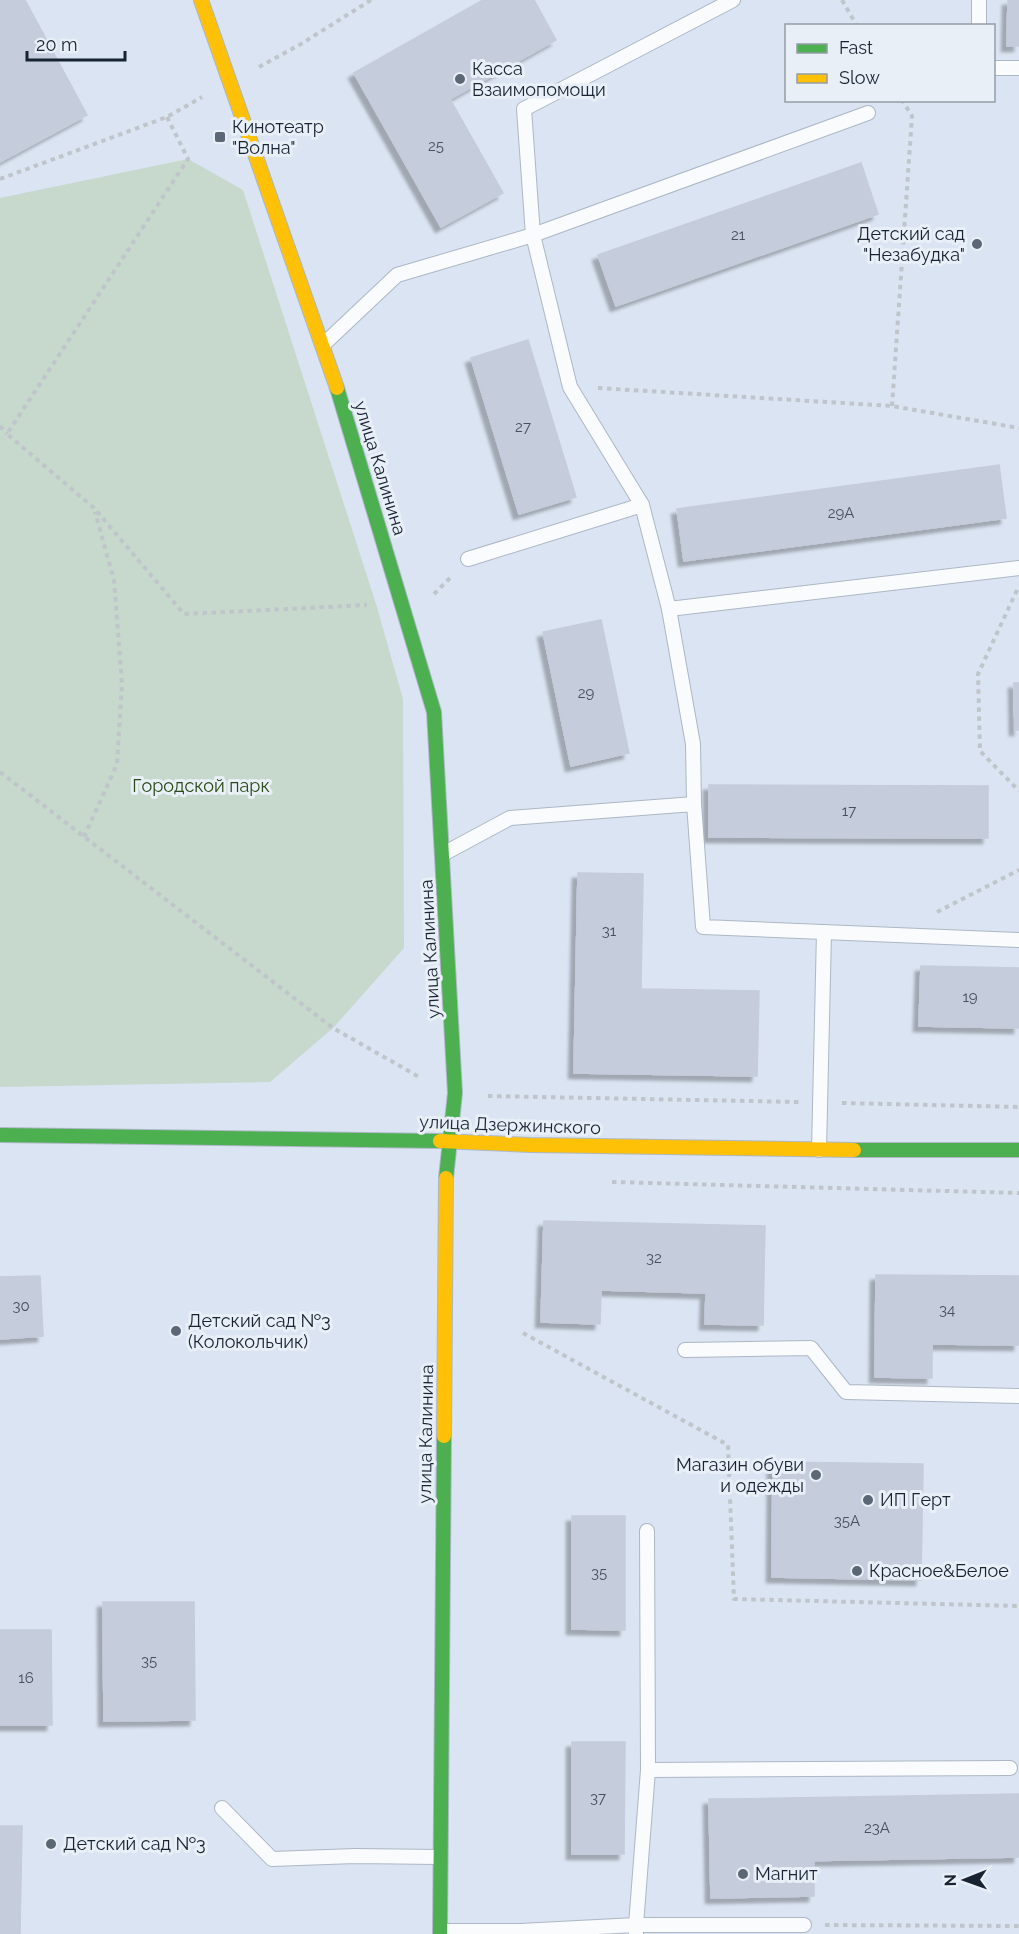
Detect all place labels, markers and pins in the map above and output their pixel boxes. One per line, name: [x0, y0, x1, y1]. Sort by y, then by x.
place label: Касса Взаимопомощи: [472, 58, 606, 100]
marker: Касса Взаимопомощи: [453, 72, 467, 86]
place label: Кинотеатр "Волна": [232, 116, 324, 158]
marker: Кинотеатр "Волна": [213, 130, 227, 144]
place label: Детский сад "Незабудка": [857, 223, 965, 265]
marker: Детский сад "Незабудка": [970, 237, 984, 251]
place label: Детский сад №3 (Колокольчик): [188, 1310, 331, 1352]
marker: Детский сад №3 (Колокольчик): [169, 1324, 183, 1338]
place label: Магазин обуви и одежды: [676, 1454, 804, 1496]
marker: Магазин обуви и одежды: [809, 1468, 823, 1482]
place label: ИП Герт: [880, 1489, 951, 1510]
marker: ИП Герт: [861, 1493, 875, 1507]
place label: Красное&Белое: [869, 1560, 1009, 1581]
marker: Красное&Белое: [850, 1564, 864, 1578]
place label: Детский сад №3: [63, 1833, 206, 1854]
marker: Детский сад №3: [44, 1837, 58, 1851]
place label: Магнит: [755, 1863, 818, 1884]
marker: Магнит: [736, 1867, 750, 1881]

